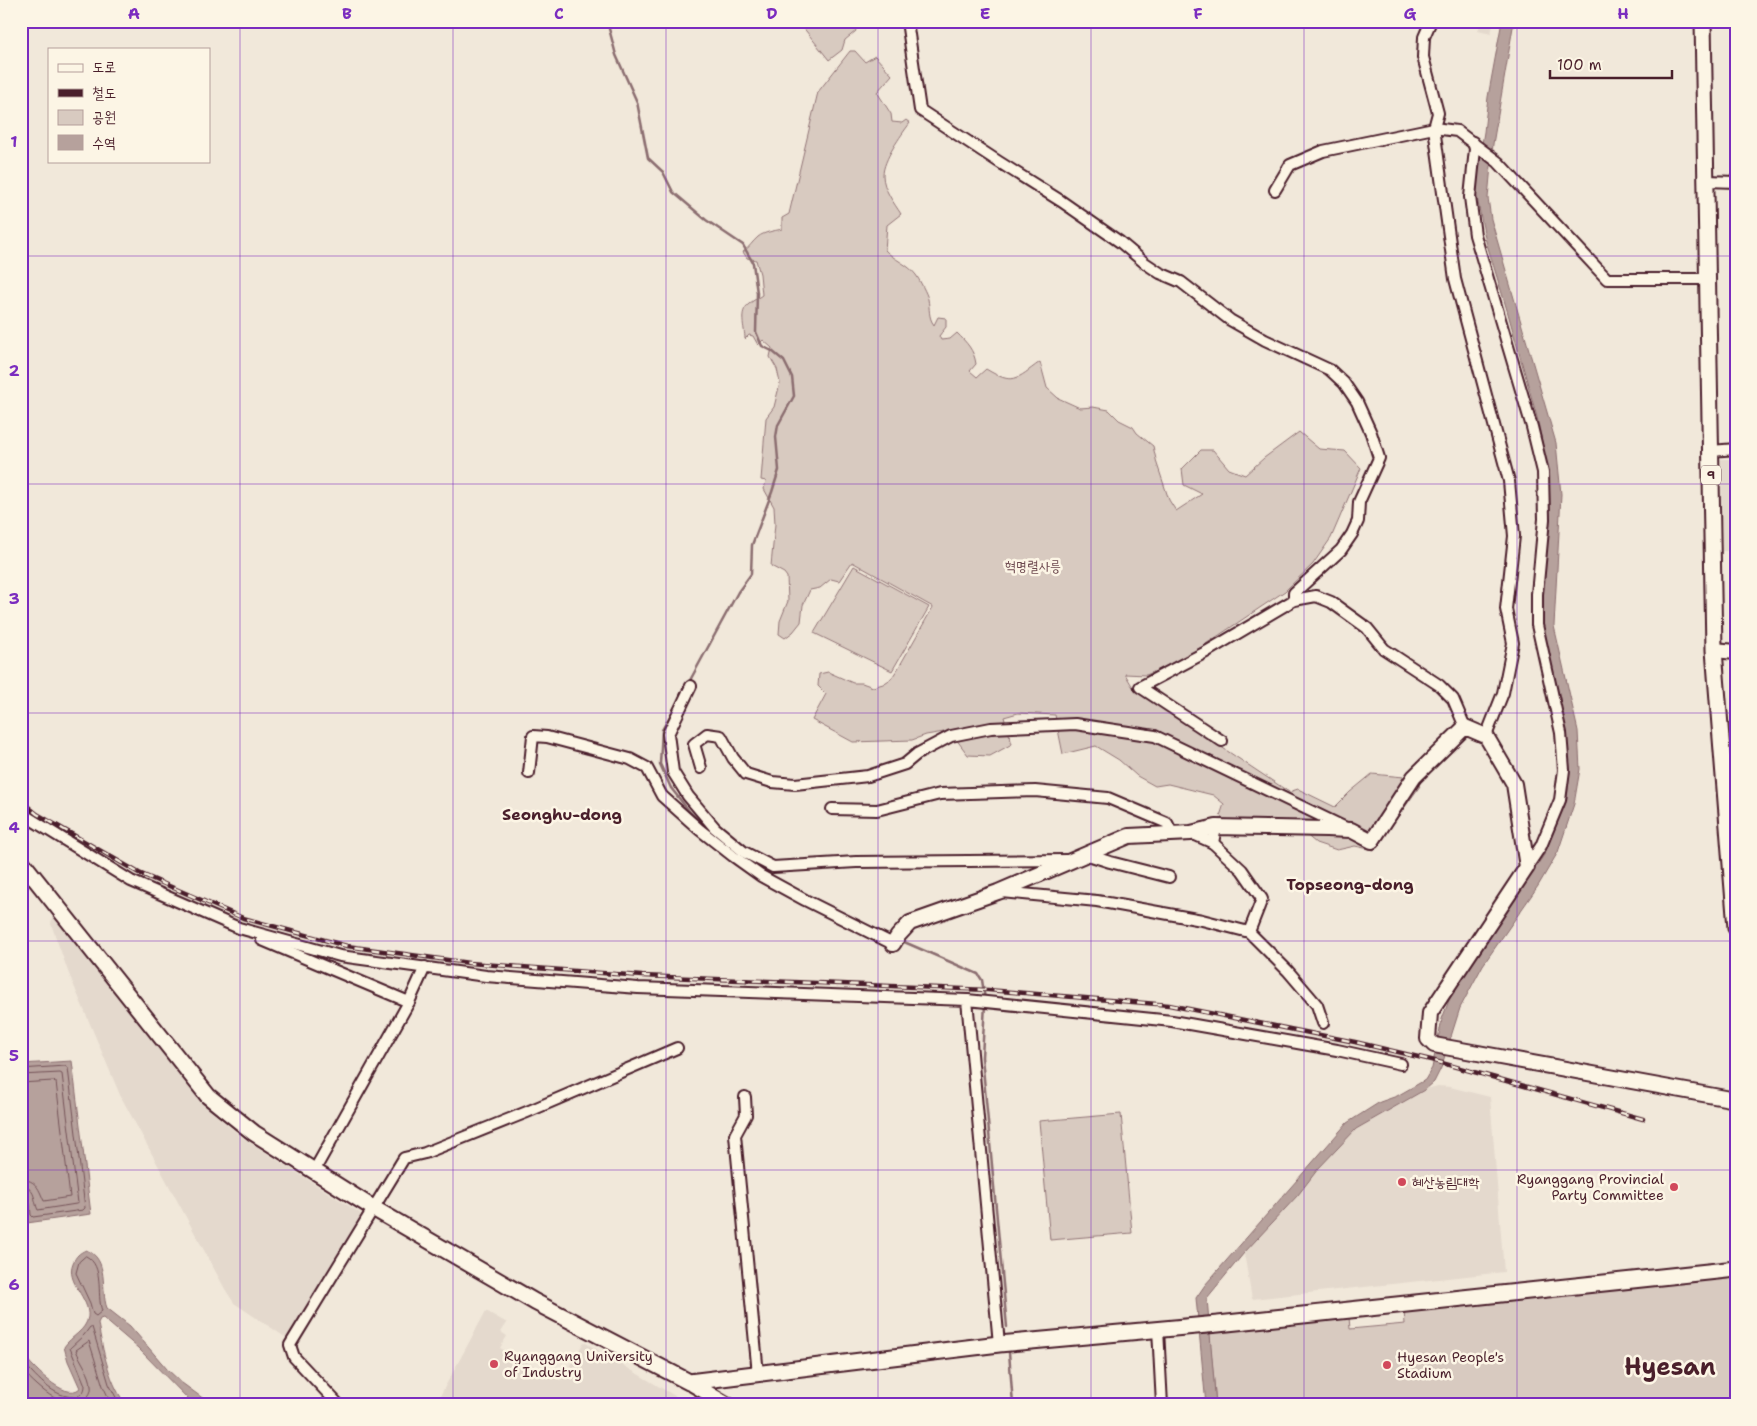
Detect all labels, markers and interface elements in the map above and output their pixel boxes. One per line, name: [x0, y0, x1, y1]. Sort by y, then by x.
text: A: [128, 3, 140, 24]
text: B: [342, 3, 352, 24]
text: C: [554, 3, 564, 24]
text: D: [766, 3, 778, 24]
text: E: [980, 3, 990, 24]
text: F: [1193, 3, 1203, 24]
text: G: [1404, 3, 1417, 24]
text: H: [1617, 3, 1629, 24]
legend: [48, 48, 210, 162]
scale bar: [1550, 48, 1672, 80]
text: 100 m: [1557, 55, 1602, 75]
text: 도로: [92, 57, 116, 77]
text: 철도: [92, 83, 116, 103]
text: 공원: [92, 107, 116, 127]
text: 1: [10, 131, 18, 152]
text: 수역: [92, 133, 116, 153]
text: 2: [8, 360, 20, 381]
road number: 9: [1701, 466, 1721, 484]
park label: 혁명렬사릉: [1005, 557, 1061, 575]
text: 3: [8, 588, 20, 609]
district label: Seonghu-dong: [502, 804, 622, 825]
text: 4: [8, 817, 20, 838]
district label: Topseong-dong: [1286, 874, 1414, 895]
text: 5: [9, 1045, 19, 1066]
place label: Ryanggang Provincial Party Committee: [1517, 1170, 1665, 1204]
place label: 혜산농림대학: [1412, 1173, 1480, 1191]
marker: 혜산농림대학: [1396, 1176, 1408, 1188]
marker: Ryanggang Provincial Party Committee: [1668, 1181, 1680, 1193]
text: 6: [8, 1274, 20, 1295]
place label: Ryanggang University of Industry: [504, 1347, 653, 1381]
place label: Hyesan People's Stadium: [1397, 1348, 1504, 1382]
district label: Hyesan: [1624, 1351, 1716, 1383]
marker: Ryanggang University of Industry: [488, 1358, 500, 1370]
marker: Hyesan People's Stadium: [1381, 1359, 1393, 1371]

